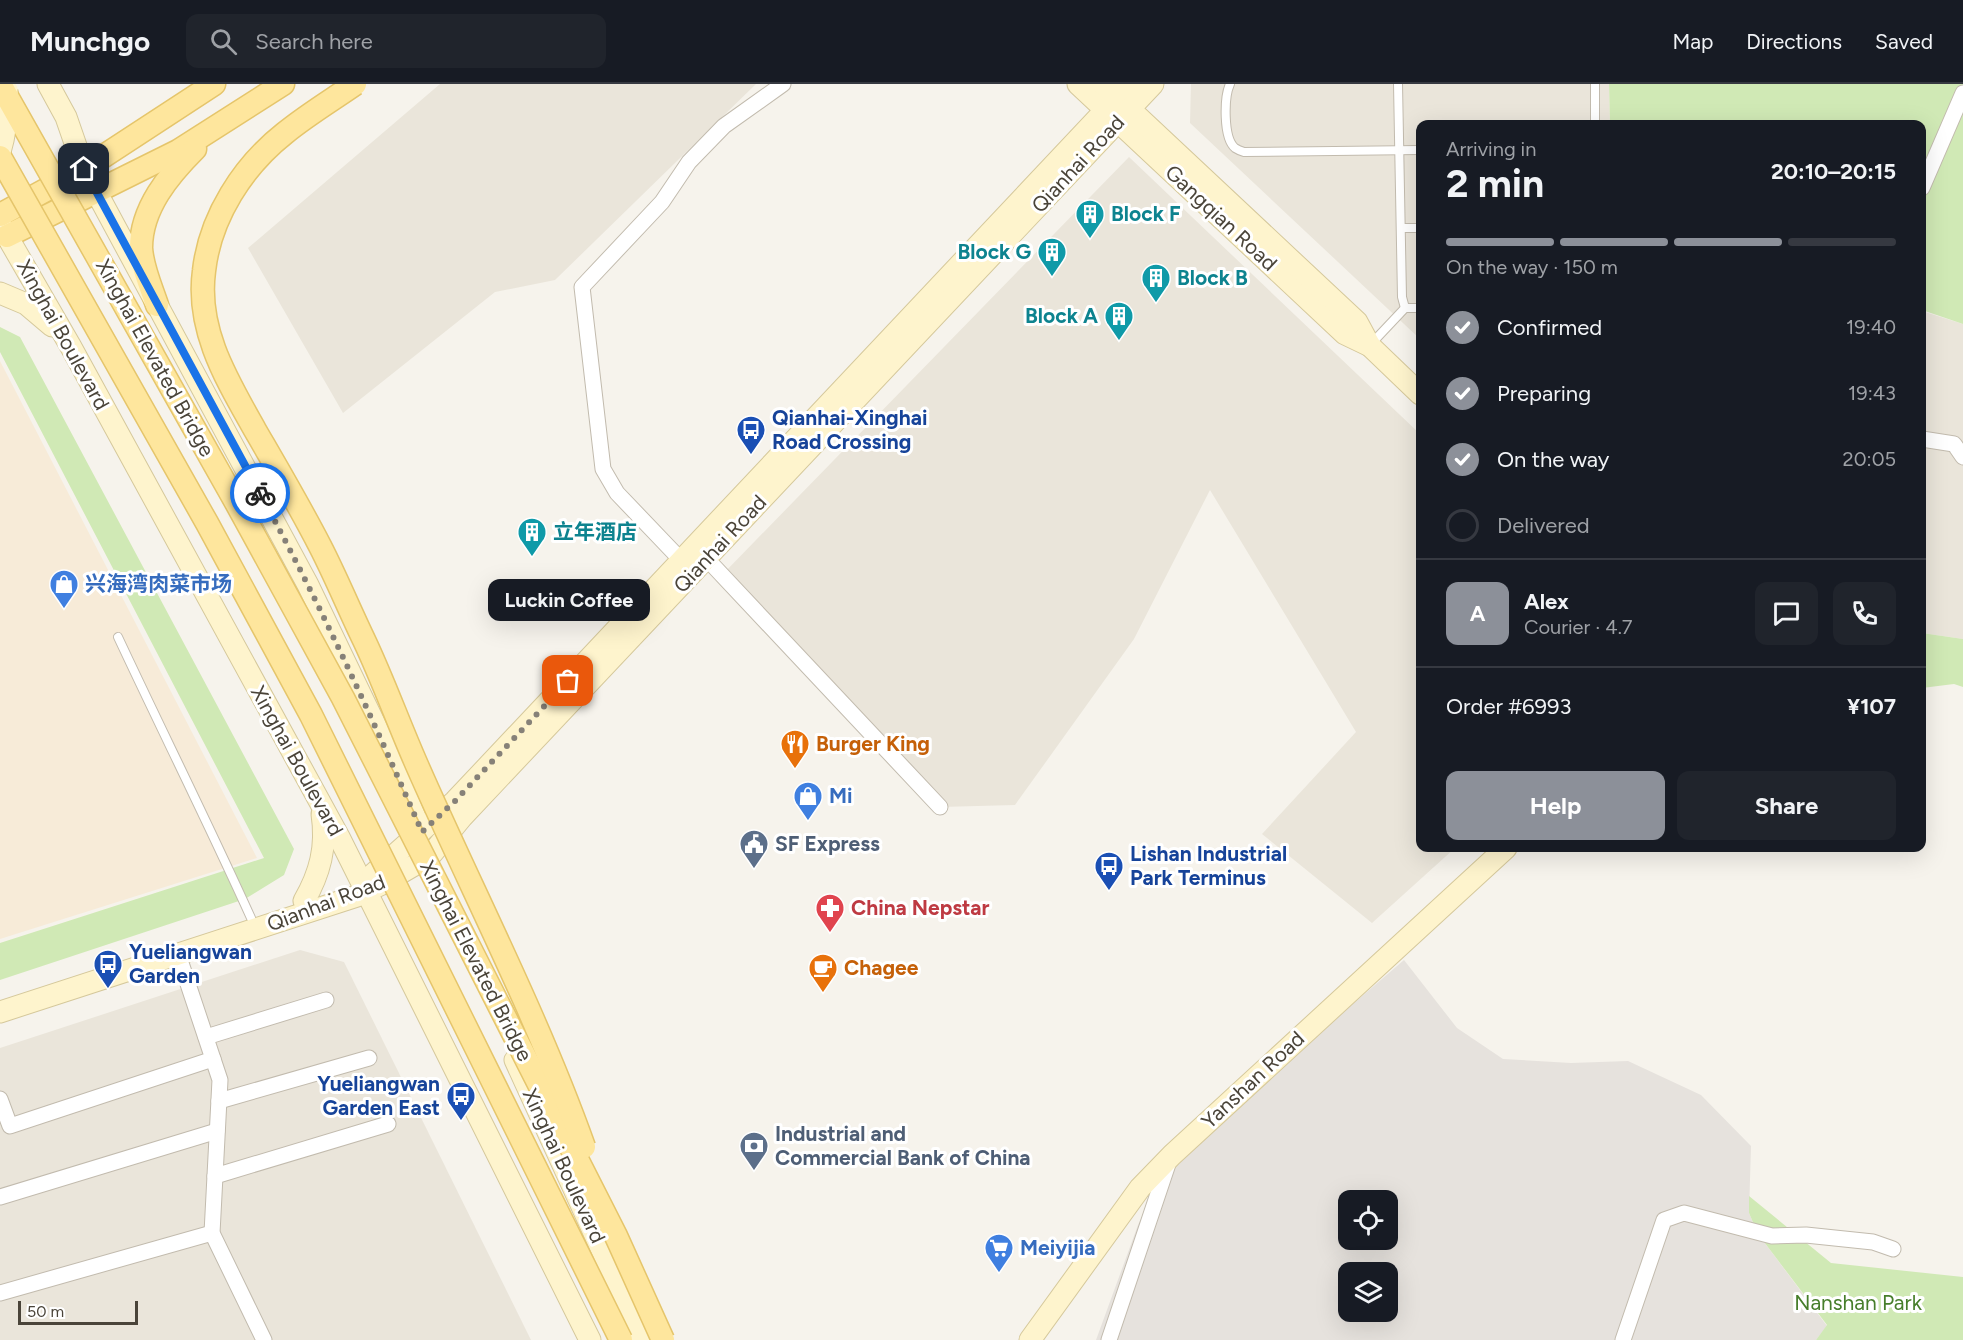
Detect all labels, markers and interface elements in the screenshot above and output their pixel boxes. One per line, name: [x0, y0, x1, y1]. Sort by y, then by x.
search box: [186, 14, 606, 68]
text: Munchgo: [30, 24, 150, 58]
icon: search: [207, 25, 240, 58]
text: Search here: [255, 28, 373, 55]
text: Map: [1672, 29, 1713, 54]
text: Directions: [1746, 29, 1842, 54]
text: Saved: [1875, 29, 1933, 54]
street label: Qianhai Road: [1026, 110, 1129, 218]
text: Arriving in: [1446, 137, 1536, 161]
pin: [58, 143, 109, 194]
icon: home: [67, 152, 100, 185]
text: 20:10–20:15: [1771, 158, 1896, 185]
street label: Gangqian Road: [1160, 159, 1282, 276]
text: 2 min: [1446, 160, 1544, 207]
building icon: Block F: [1074, 198, 1106, 240]
place label: Block F: [1111, 201, 1181, 226]
building icon: Block G: [1036, 236, 1068, 278]
place label: Block G: [957, 239, 1031, 264]
street label: Xinghai Boulevard: [12, 255, 115, 414]
street label: Xinghai Elevated Bridge: [91, 255, 220, 461]
text: On the way · 150 m: [1446, 255, 1618, 279]
building icon: Block B: [1140, 262, 1172, 304]
place label: Block B: [1177, 265, 1248, 290]
building icon: Block A: [1103, 300, 1135, 342]
place label: Block A: [1025, 303, 1098, 328]
icon: check: [1446, 311, 1479, 344]
text: Confirmed: [1497, 314, 1602, 341]
text: 19:40: [1846, 315, 1896, 339]
icon: check: [1446, 377, 1479, 410]
text: Preparing: [1497, 380, 1591, 407]
text: 19:43: [1848, 381, 1896, 405]
place label: Qianhai-Xinghai Road Crossing: [772, 405, 927, 454]
bus stop icon: Qianhai-Xinghai Road Crossing: [735, 414, 767, 456]
icon: check: [1446, 443, 1479, 476]
text: On the way: [1497, 446, 1609, 473]
text: 20:05: [1843, 447, 1896, 471]
courier: [230, 463, 290, 523]
icon: bike: [244, 477, 277, 510]
street label: Qianhai Road: [668, 490, 771, 598]
text: Delivered: [1497, 512, 1590, 539]
building icon: 立年酒店: [516, 516, 548, 558]
place label: 立年酒店: [553, 519, 637, 544]
shop icon: 兴海湾肉菜市场: [48, 568, 80, 610]
place label: 兴海湾肉菜市场: [85, 571, 232, 596]
callout: Luckin Coffee: [487, 579, 649, 621]
button: chat: [1755, 582, 1818, 645]
button: phone: [1833, 582, 1896, 645]
text: Luckin Coffee: [505, 588, 633, 612]
text: Alex: [1524, 588, 1569, 615]
text: A: [1470, 600, 1485, 627]
text: Courier · 4.7: [1524, 615, 1633, 639]
pin: [542, 655, 593, 706]
icon: bag: [551, 664, 584, 697]
street label: Xinghai Boulevard: [246, 681, 349, 840]
text: Order #6993: [1446, 693, 1571, 720]
text: ¥107: [1847, 693, 1896, 720]
restaurant icon: Burger King: [779, 728, 811, 770]
place label: Burger King: [816, 731, 930, 756]
button: Help: [1446, 771, 1665, 840]
button: Share: [1677, 771, 1896, 840]
shop icon: Mi: [792, 780, 824, 822]
place label: Mi: [829, 783, 853, 808]
public building icon: SF Express: [738, 828, 770, 870]
place label: SF Express: [775, 831, 880, 856]
place label: Lishan Industrial Park Terminus: [1130, 841, 1287, 890]
bus stop icon: Lishan Industrial Park Terminus: [1093, 850, 1125, 892]
street label: Xinghai Elevated Bridge: [415, 856, 538, 1065]
street label: Qianhai Road: [263, 869, 388, 937]
pharmacy icon: China Nepstar: [814, 892, 846, 934]
place label: China Nepstar: [851, 895, 990, 920]
place label: Yueliangwan Garden: [129, 939, 252, 988]
bus stop icon: Yueliangwan Garden: [92, 948, 124, 990]
cafe icon: Chagee: [807, 952, 839, 994]
place label: Chagee: [844, 955, 919, 980]
street label: Yanshan Road: [1196, 1026, 1309, 1134]
place label: Yueliangwan Garden East: [317, 1071, 440, 1120]
bus stop icon: Yueliangwan Garden East: [445, 1080, 477, 1122]
street label: Xinghai Boulevard: [518, 1085, 611, 1247]
place label: Industrial and Commercial Bank of China: [775, 1121, 1031, 1170]
bank icon: Industrial and Commercial Bank of China: [738, 1130, 770, 1172]
map controls: [1338, 1190, 1398, 1322]
button: locate: [1338, 1190, 1398, 1250]
supermarket icon: Meiyijia: [983, 1232, 1015, 1274]
place label: Meiyijia: [1020, 1235, 1096, 1260]
button: layers: [1338, 1262, 1398, 1322]
park label: Nanshan Park: [1794, 1290, 1923, 1315]
scale bar: [18, 1298, 138, 1326]
text: 50 m: [27, 1302, 64, 1321]

